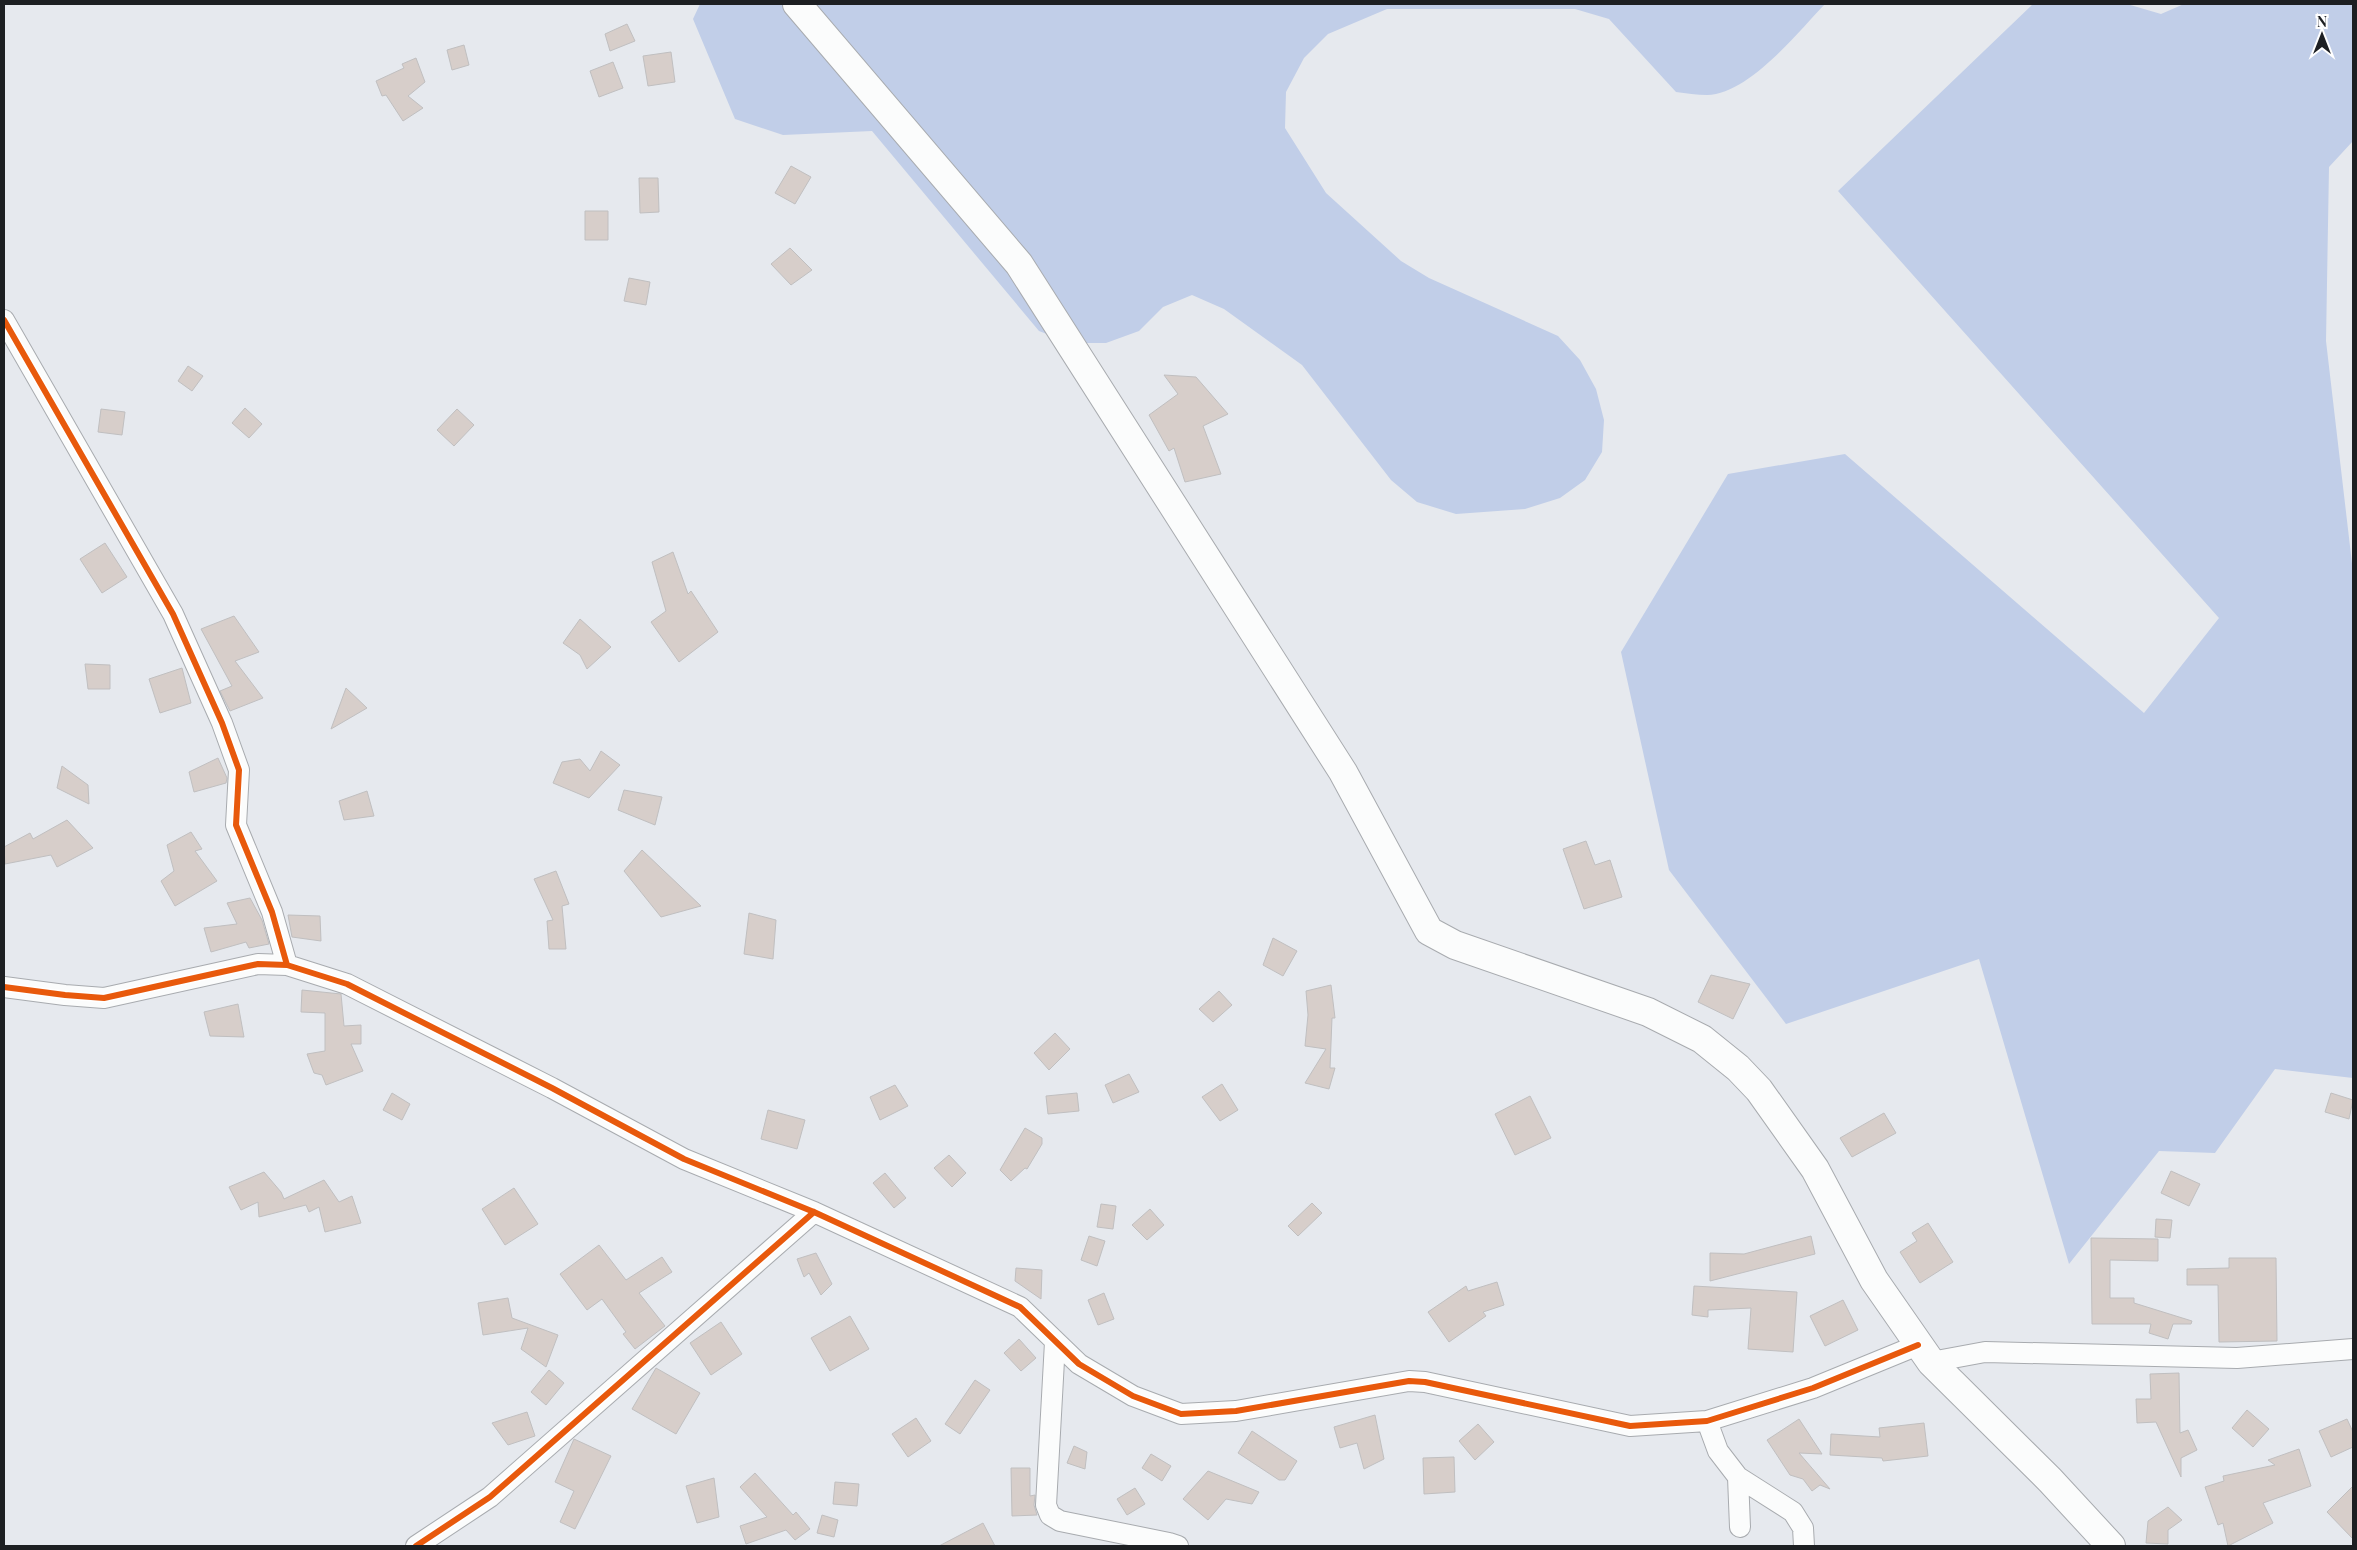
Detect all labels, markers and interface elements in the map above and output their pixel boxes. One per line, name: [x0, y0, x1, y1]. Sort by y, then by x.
north arrow: [2297, 10, 2347, 60]
text: N: [2317, 12, 2327, 31]

